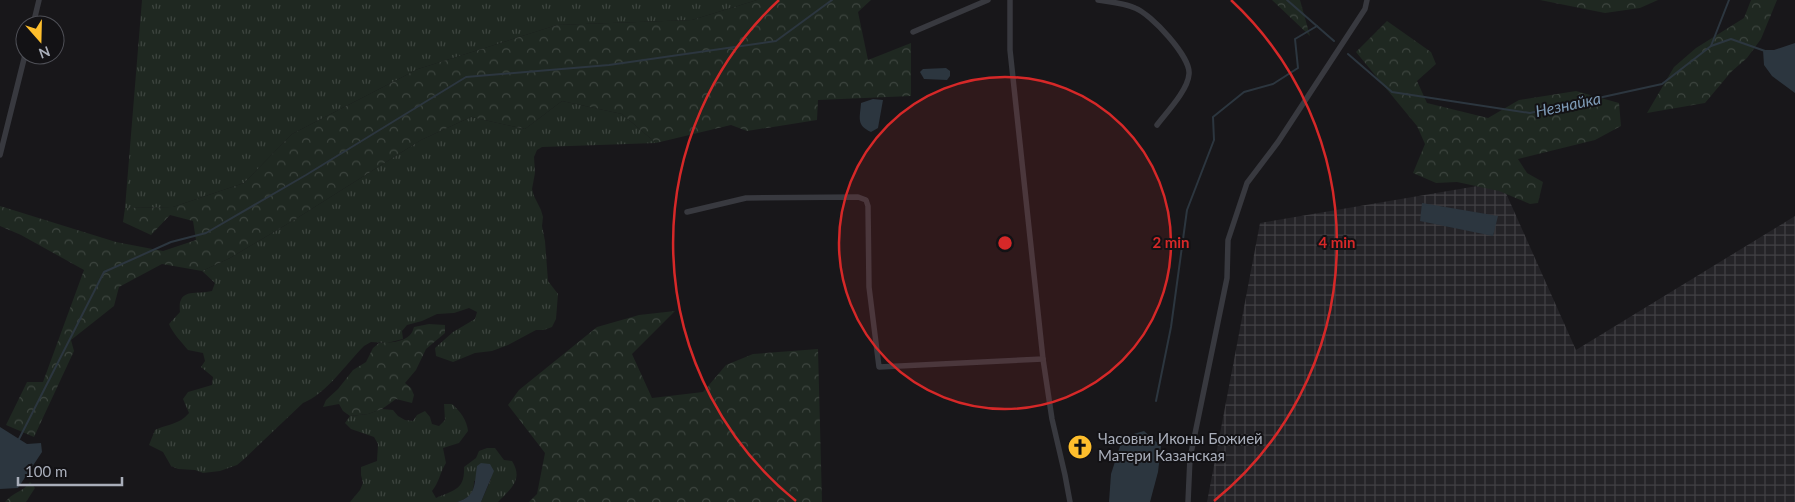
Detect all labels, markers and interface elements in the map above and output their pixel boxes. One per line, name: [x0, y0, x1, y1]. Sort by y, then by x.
north arrow: [15, 15, 65, 65]
text: N: [37, 43, 53, 63]
water label: Незнайка: [1534, 88, 1602, 120]
text: 2 min: [1152, 233, 1190, 251]
text: 4 min: [1318, 233, 1356, 251]
centre of rings: [996, 234, 1014, 252]
place label: Часовня Иконы Божией Матери Казанская: [1098, 429, 1263, 464]
church icon: Часовня Иконы Божией Матери Казанская: [1067, 434, 1093, 460]
scale bar: [18, 454, 121, 486]
text: 100 m: [25, 462, 67, 480]

